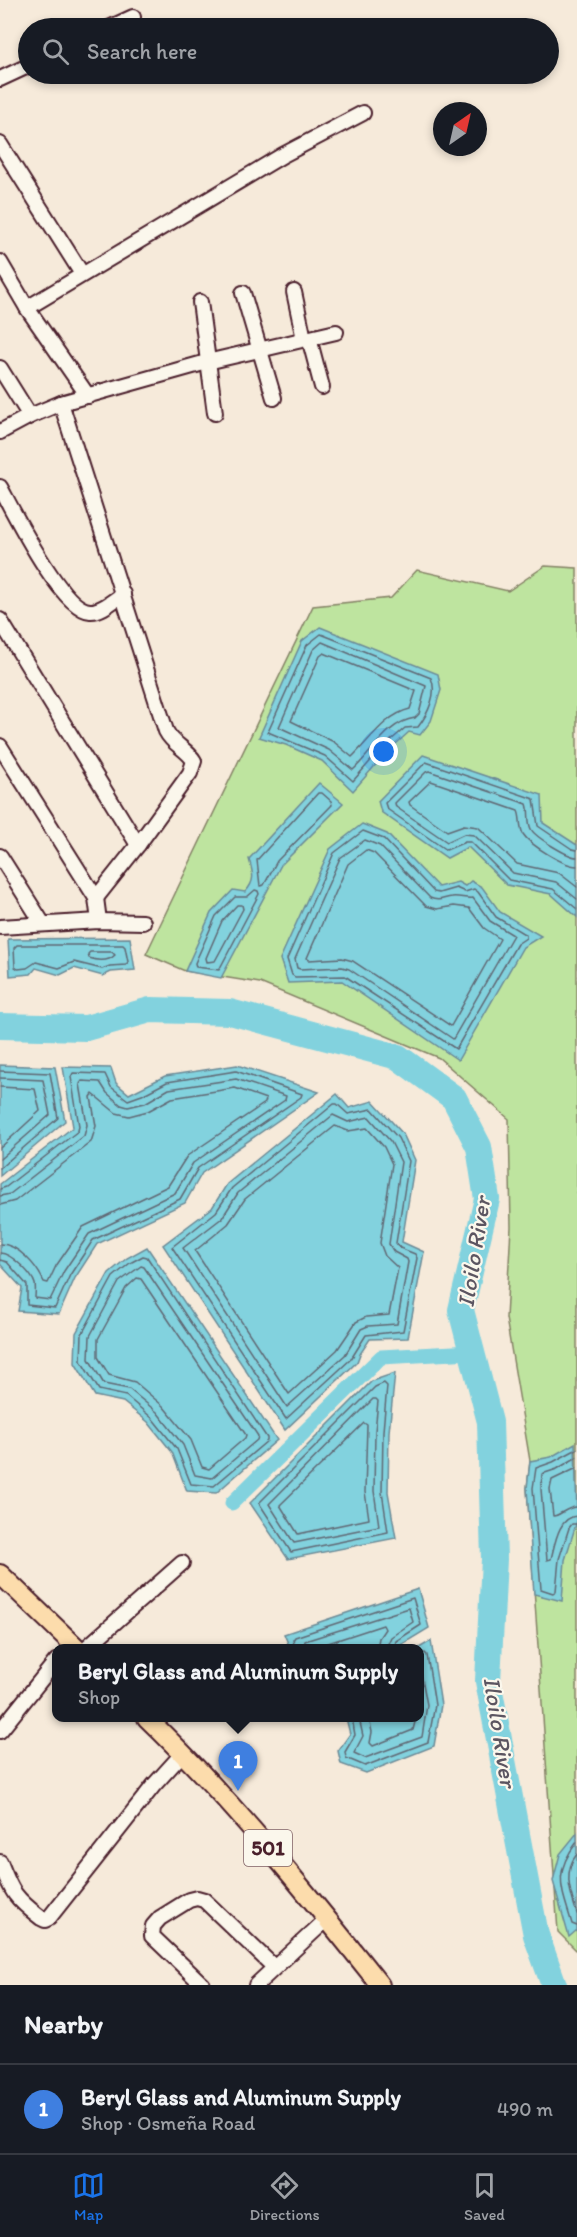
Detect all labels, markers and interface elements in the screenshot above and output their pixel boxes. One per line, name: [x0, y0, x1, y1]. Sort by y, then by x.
search box: [18, 18, 559, 84]
icon: search: [39, 35, 72, 68]
text: Search here: [87, 38, 197, 65]
north arrow: [433, 102, 487, 156]
your location: [369, 737, 398, 766]
water label: Iloilo River: [450, 1192, 497, 1309]
popup: [52, 1644, 424, 1722]
text: Beryl Glass and Aluminum Supply: [78, 1658, 398, 1685]
water label: Iloilo River: [477, 1675, 524, 1792]
text: Shop: [78, 1685, 120, 1709]
pin: 1: [218, 1742, 258, 1791]
road number: 501: [244, 1830, 292, 1866]
text: Nearby: [24, 2008, 103, 2040]
text: Beryl Glass and Aluminum Supply: [81, 2084, 401, 2111]
text: 1: [39, 2097, 48, 2121]
text: 490 m: [497, 2097, 553, 2121]
text: Shop · Osmeña Road: [81, 2111, 255, 2135]
tab: Map: [72, 2169, 105, 2224]
tab: Directions: [249, 2169, 320, 2224]
tab: Saved: [464, 2169, 505, 2224]

